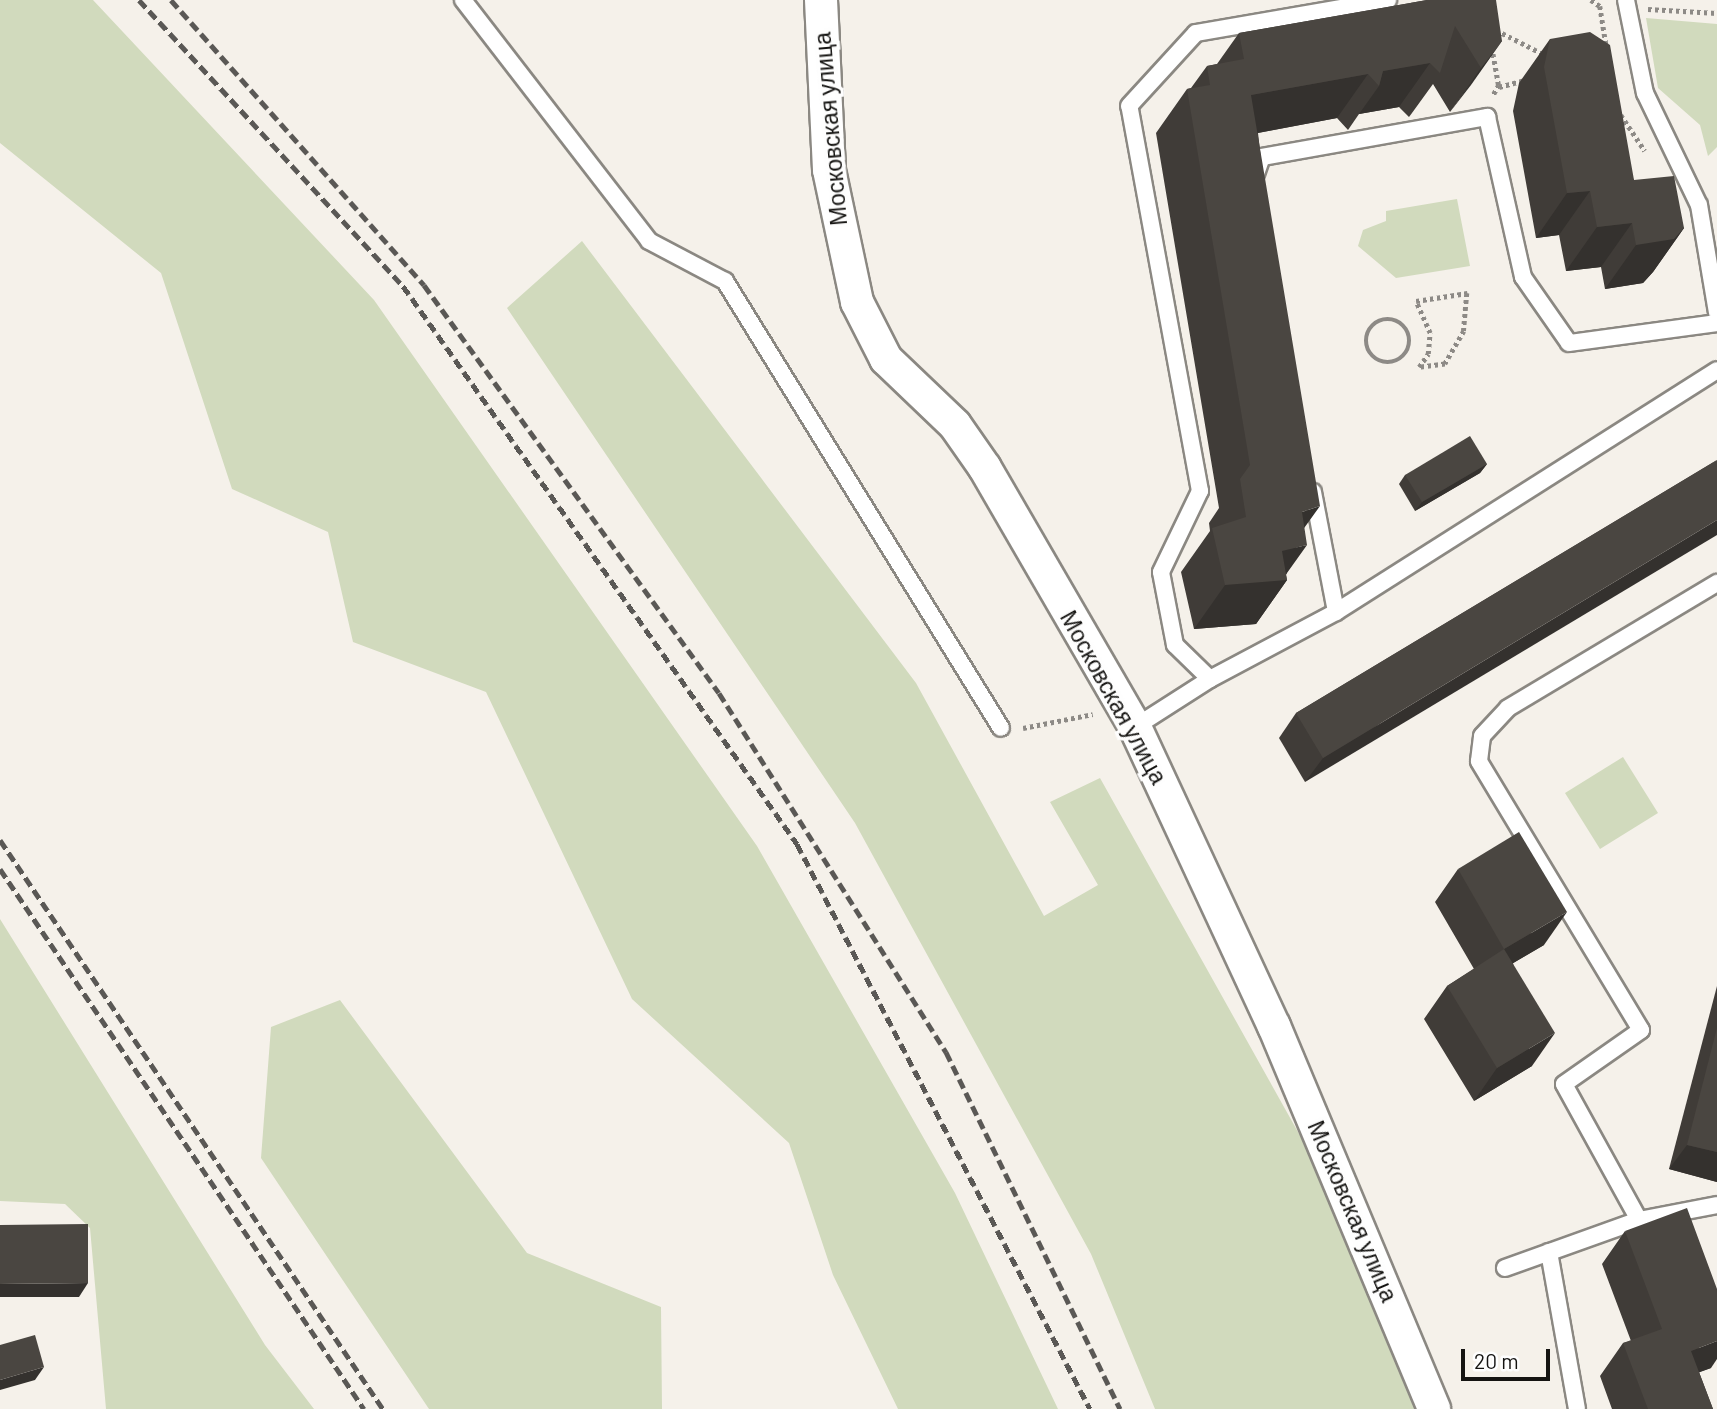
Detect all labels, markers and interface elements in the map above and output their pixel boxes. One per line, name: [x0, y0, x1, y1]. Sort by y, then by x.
street label: Московская улица: [808, 31, 852, 227]
street label: Московская улица: [1055, 606, 1173, 788]
street label: Московская улица: [1302, 1116, 1404, 1306]
scale bar: [1465, 1336, 1554, 1380]
text: 20 m: [1474, 1348, 1519, 1373]

